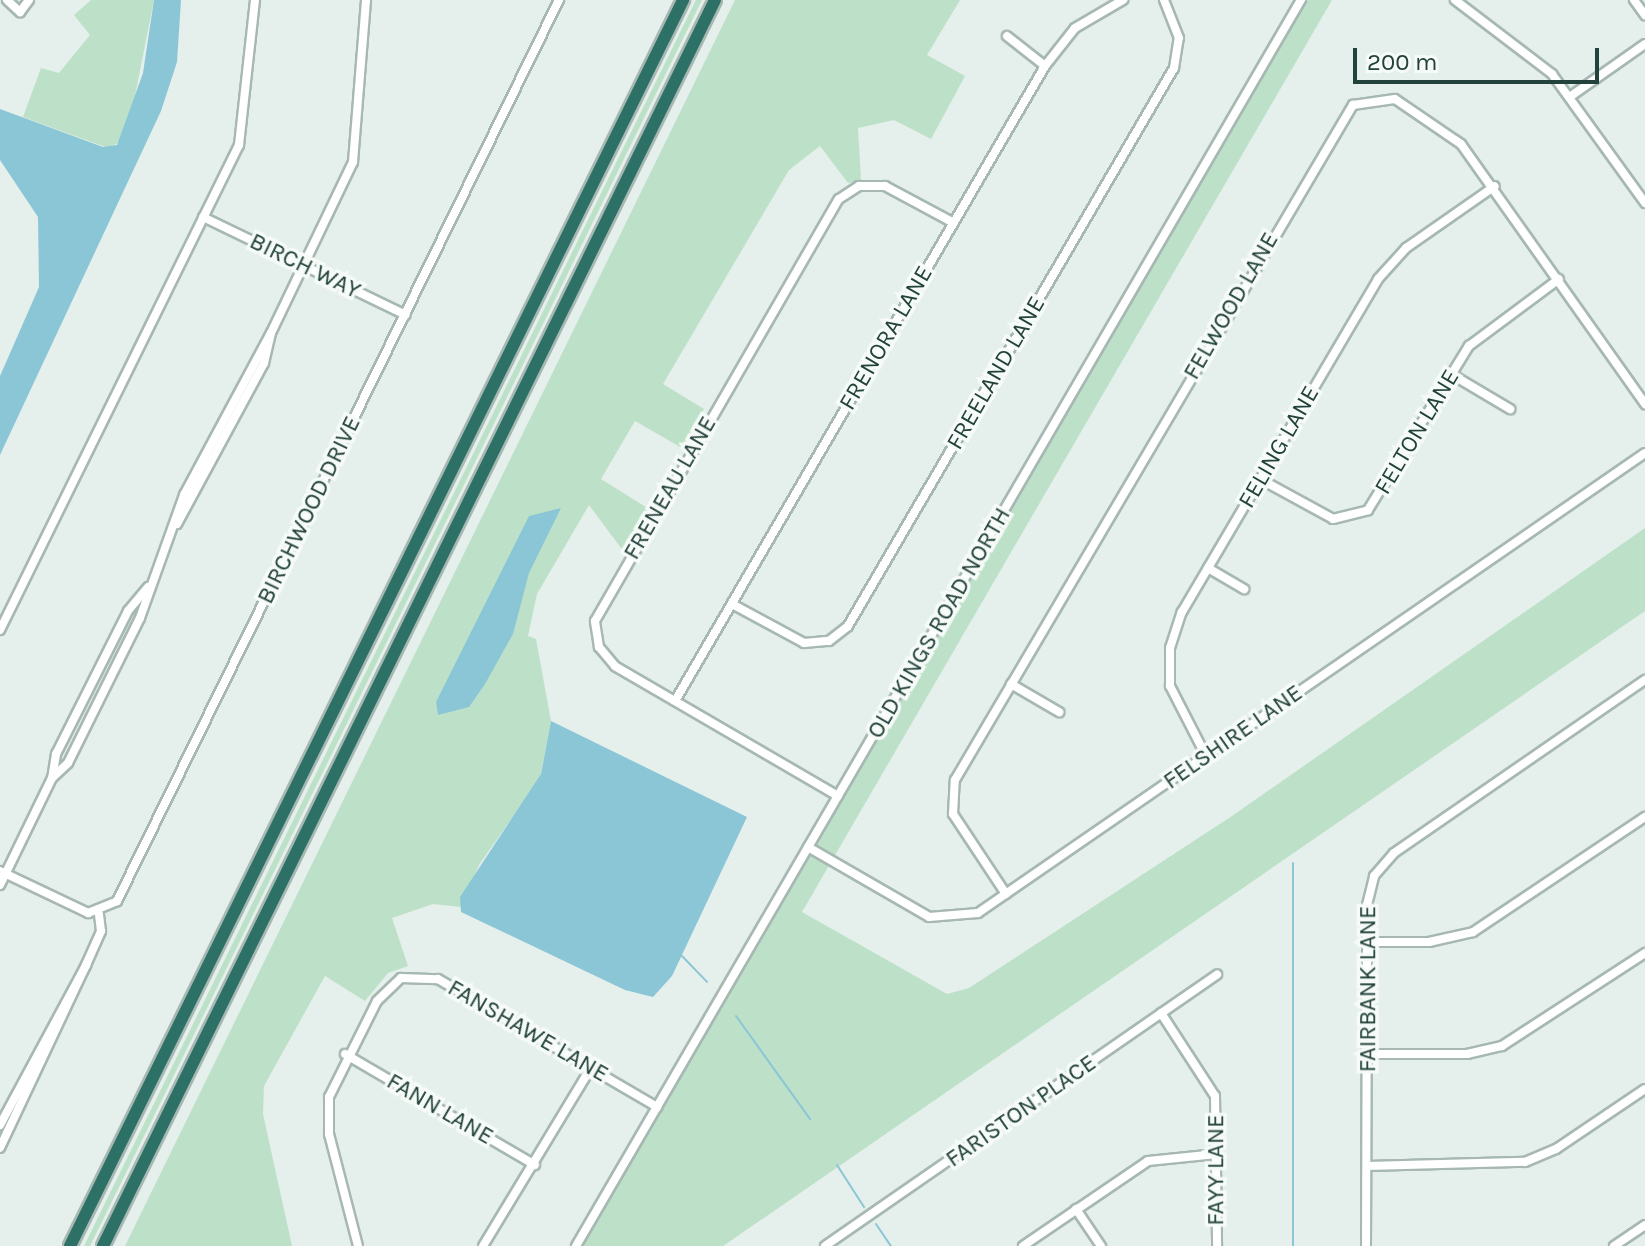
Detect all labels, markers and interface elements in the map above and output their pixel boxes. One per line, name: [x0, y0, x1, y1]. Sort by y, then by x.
scale bar: [1357, 32, 1603, 82]
text: 200 m: [1367, 48, 1438, 76]
street label: BIRCH WAY: [245, 227, 365, 305]
street label: FELWOOD LANE: [1177, 227, 1285, 385]
street label: FRENORA LANE: [833, 261, 939, 415]
street label: FREELAND LANE: [940, 291, 1052, 455]
street label: FELTON LANE: [1368, 364, 1466, 500]
street label: FELING LANE: [1232, 381, 1326, 513]
street label: BIRCHWOOD DRIVE: [251, 411, 367, 609]
street label: FRENEAU LANE: [617, 411, 723, 565]
street label: OLD KINGS ROAD NORTH: [861, 502, 1017, 744]
street label: FELSHIRE LANE: [1158, 678, 1308, 796]
street label: FAIRBANK LANE: [1354, 906, 1382, 1072]
street label: FANSHAWE LANE: [443, 973, 613, 1089]
street label: FARISTON PLACE: [940, 1048, 1102, 1174]
street label: FANN LANE: [382, 1067, 498, 1151]
street label: FAYY LANE: [1202, 1114, 1230, 1226]

